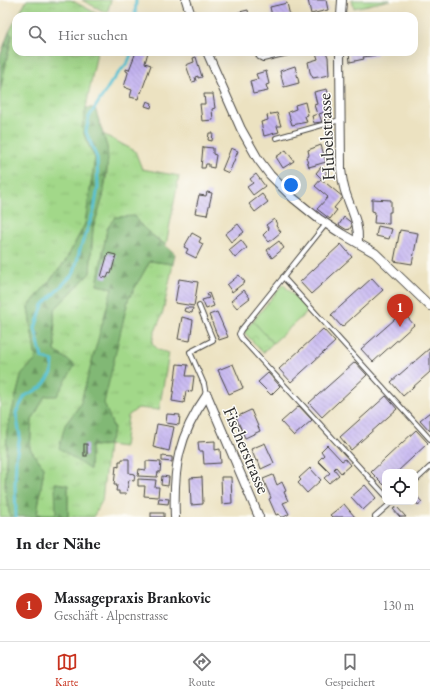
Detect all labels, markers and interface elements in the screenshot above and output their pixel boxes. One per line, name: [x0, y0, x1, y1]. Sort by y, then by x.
search box: [12, 12, 418, 56]
icon: search: [26, 23, 48, 45]
text: Hier suchen: [58, 25, 128, 44]
street label: Hubelstrasse: [312, 92, 340, 182]
your location: [281, 175, 301, 195]
pin: 1: [387, 294, 413, 327]
street label: Fischerstrasse: [218, 403, 276, 497]
map controls: [382, 469, 418, 505]
button: locate: [382, 469, 418, 505]
text: In der Nähe: [16, 532, 101, 554]
text: Massagepraxis Brankovic: [54, 588, 211, 607]
text: 1: [26, 597, 32, 614]
text: 130 m: [383, 597, 414, 614]
text: Geschäft · Alpenstrasse: [54, 607, 168, 624]
tab: Karte: [55, 651, 78, 689]
tab: Route: [188, 651, 215, 689]
tab: Gespeichert: [325, 651, 375, 689]

